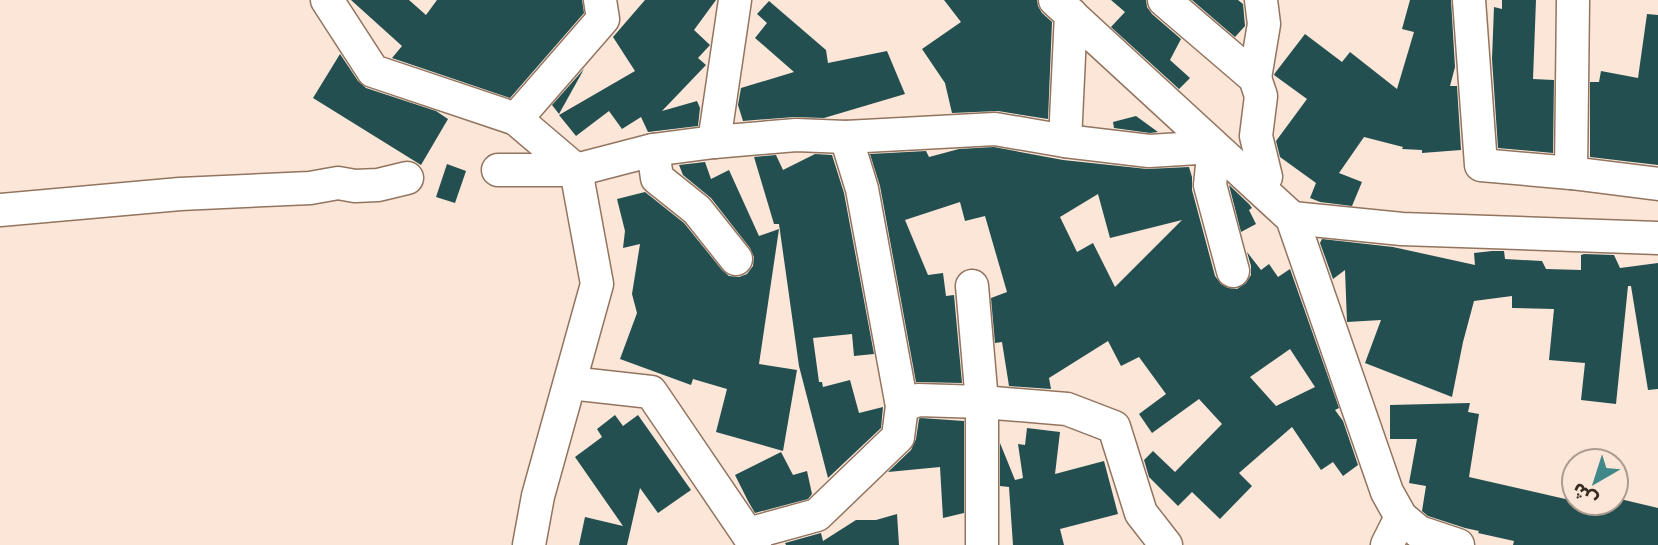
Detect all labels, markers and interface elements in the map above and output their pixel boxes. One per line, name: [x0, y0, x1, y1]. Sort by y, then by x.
north arrow: [1560, 447, 1630, 517]
text: ش: [1567, 478, 1602, 512]

